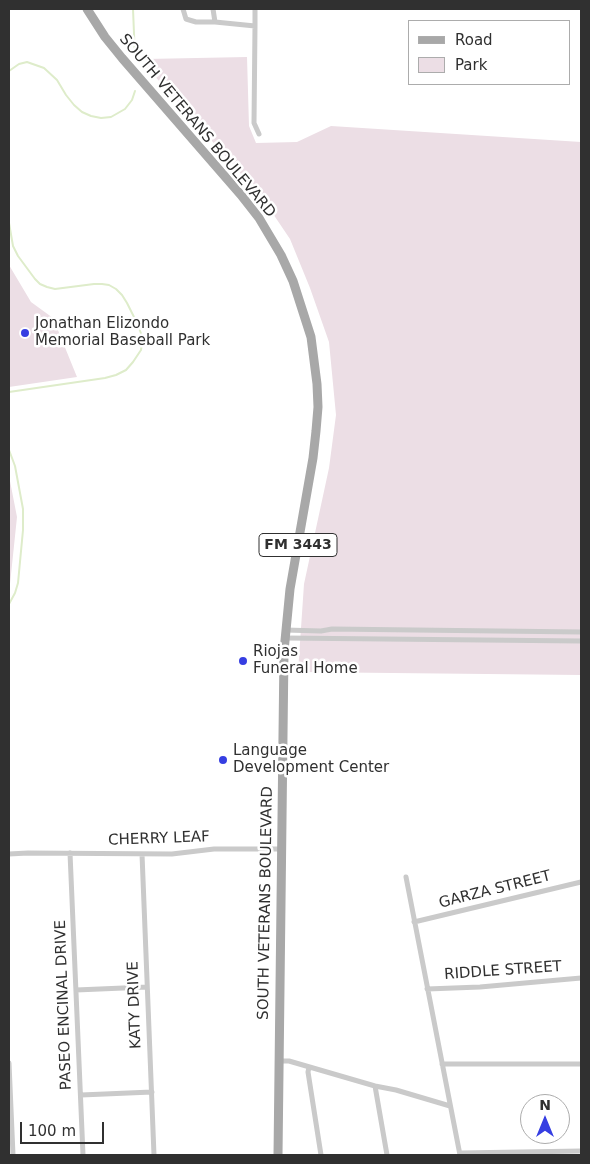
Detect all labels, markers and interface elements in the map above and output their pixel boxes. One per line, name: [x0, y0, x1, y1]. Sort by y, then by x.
legend: [408, 20, 570, 85]
street label: SOUTH VETERANS BOULEVARD: [115, 31, 279, 221]
text: Road: [455, 31, 493, 49]
text: Park: [455, 56, 487, 74]
place label: Jonathan Elizondo Memorial Baseball Park: [35, 315, 210, 350]
marker: Jonathan Elizondo Memorial Baseball Park: [19, 327, 31, 339]
road number: FM 3443: [259, 534, 337, 556]
place label: Riojas Funeral Home: [253, 643, 358, 678]
marker: Riojas Funeral Home: [237, 655, 249, 667]
place label: Language Development Center: [233, 742, 389, 777]
marker: Language Development Center: [217, 754, 229, 766]
street label: SOUTH VETERANS BOULEVARD: [255, 786, 277, 1020]
street label: CHERRY LEAF: [108, 828, 210, 850]
street label: GARZA STREET: [437, 867, 553, 913]
street label: PASEO ENCINAL DRIVE: [52, 920, 76, 1090]
street label: RIDDLE STREET: [444, 958, 562, 984]
street label: KATY DRIVE: [124, 961, 146, 1049]
north arrow: [520, 1094, 570, 1144]
text: N: [539, 1097, 551, 1113]
scale bar: [22, 1112, 106, 1144]
text: 100 m: [28, 1122, 76, 1140]

